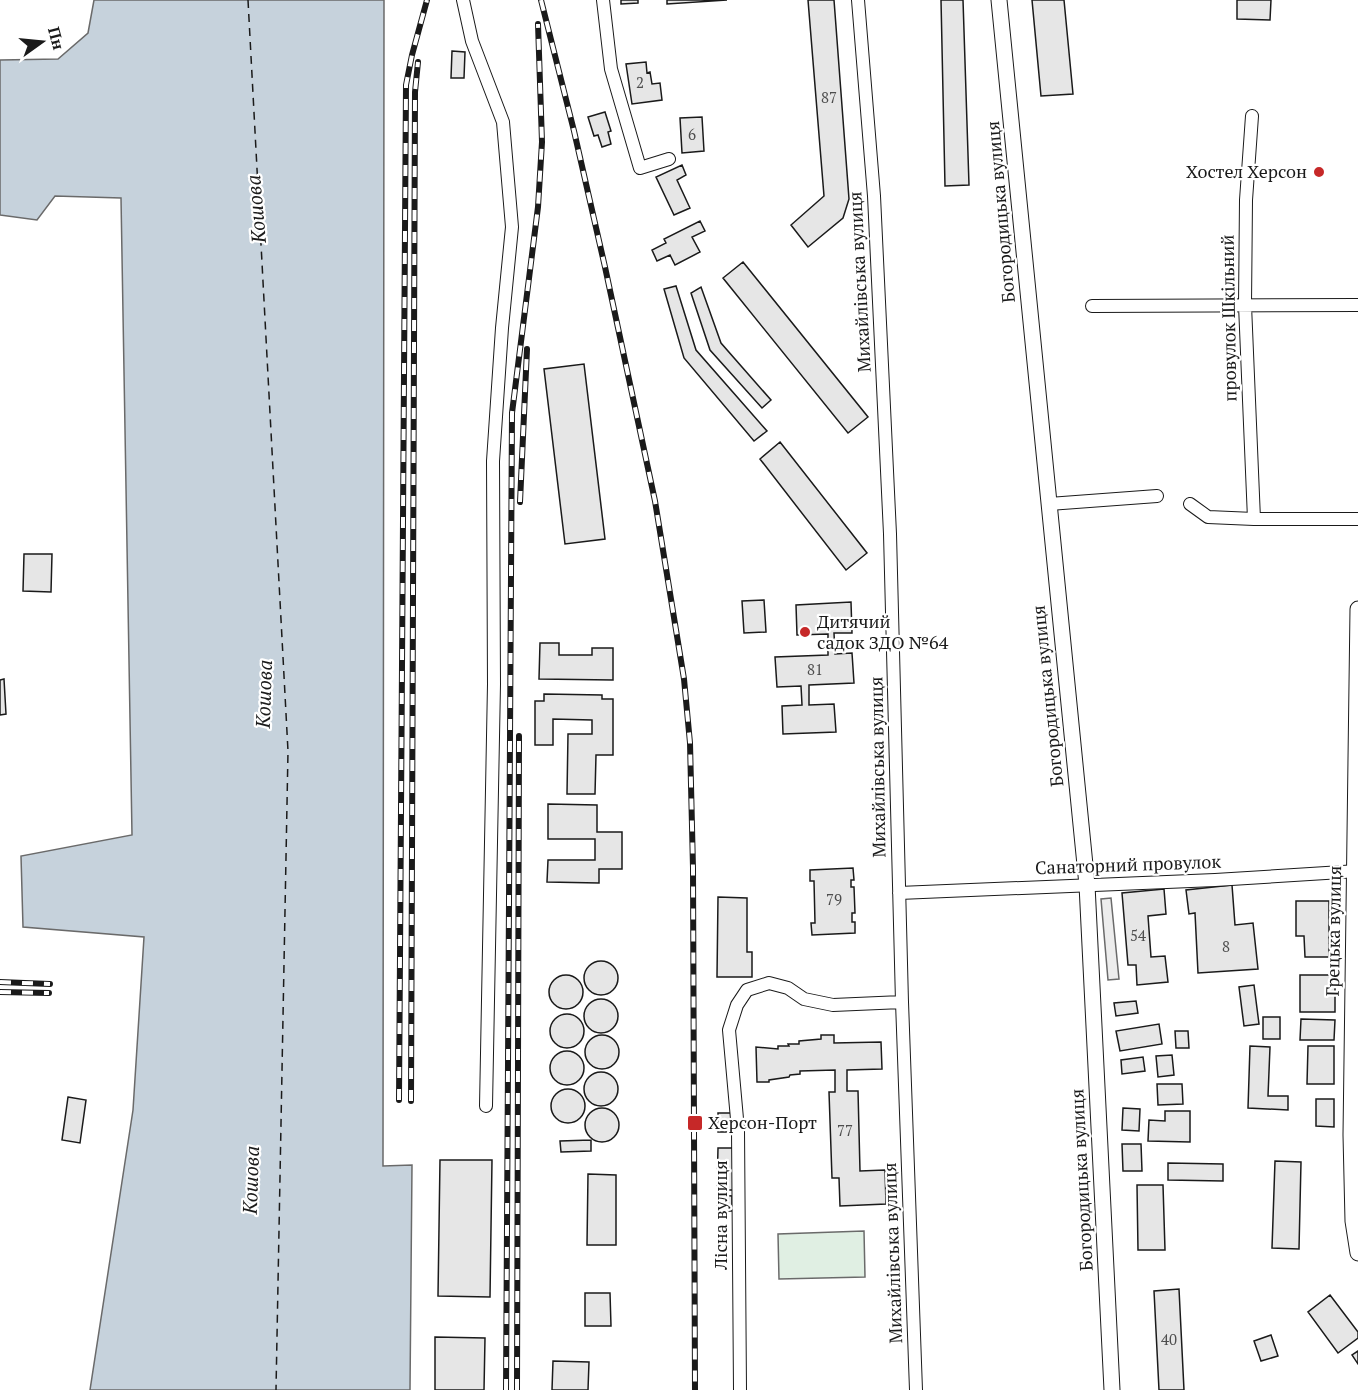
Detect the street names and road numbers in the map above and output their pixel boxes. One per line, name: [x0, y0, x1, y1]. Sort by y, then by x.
street label: Богородицька вулиця: [980, 120, 1020, 304]
street label: Михайлівська вулиця: [842, 191, 876, 373]
street label: провулок Шкільний: [1215, 234, 1241, 402]
street label: Богородицька вулиця: [1026, 604, 1068, 788]
street label: Михайлівська вулиця: [863, 676, 891, 858]
street label: Санаторний провулок: [1035, 849, 1222, 879]
street label: Грецька вулиця: [1320, 865, 1346, 997]
street label: Богородицька вулиця: [1064, 1088, 1098, 1272]
street label: Лісна вулиця: [708, 1160, 732, 1271]
street label: Михайлівська вулиця: [877, 1162, 907, 1344]

